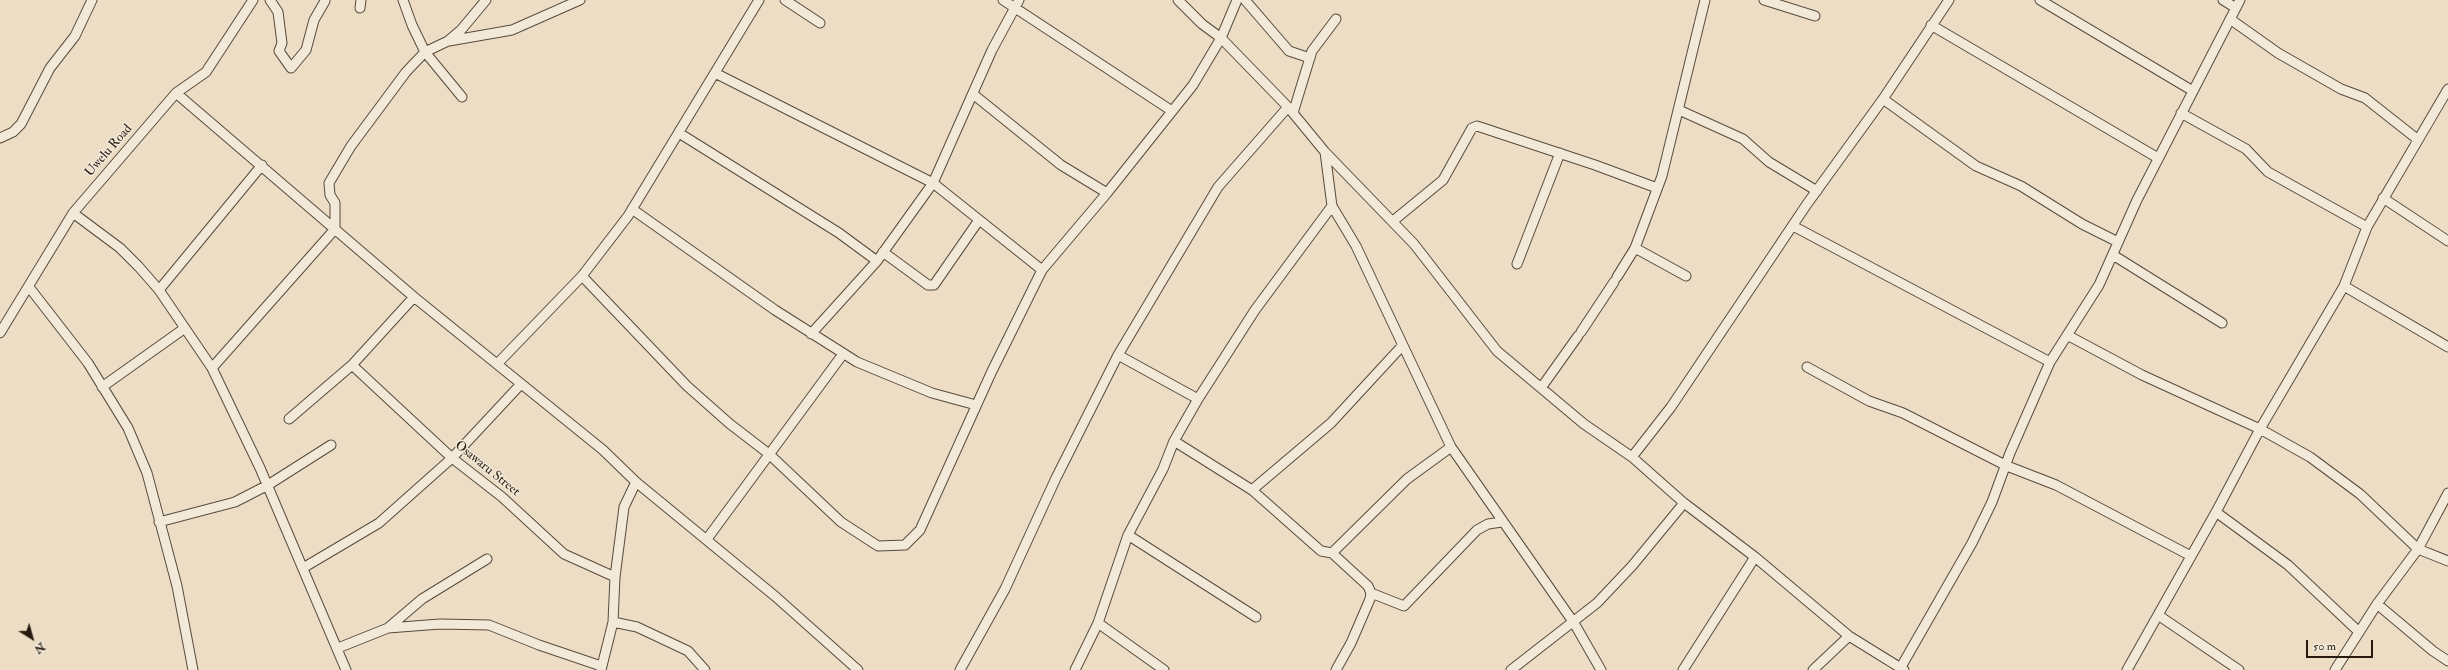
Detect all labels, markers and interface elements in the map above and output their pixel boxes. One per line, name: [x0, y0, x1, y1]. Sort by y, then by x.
street label: Uwelu Road: [82, 122, 136, 180]
street label: Osawaru Street: [451, 438, 523, 500]
north arrow: [12, 618, 52, 658]
scale bar: [2308, 632, 2375, 658]
text: 50 m: [2313, 639, 2336, 654]
text: N: [32, 640, 47, 656]

